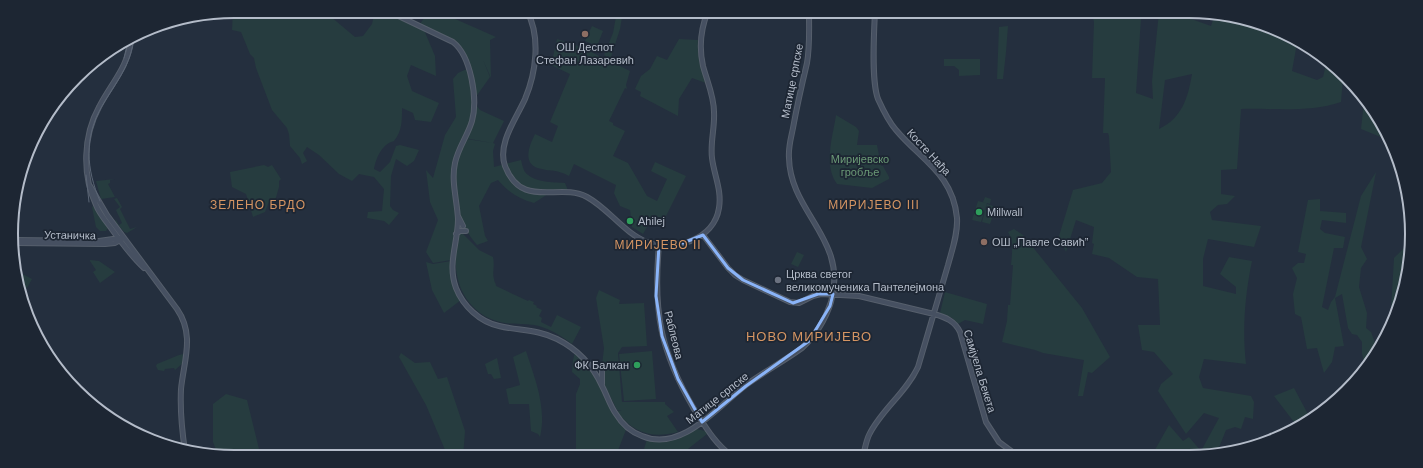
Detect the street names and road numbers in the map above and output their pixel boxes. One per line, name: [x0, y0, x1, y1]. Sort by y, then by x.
street label: Матице српске: [779, 43, 805, 119]
street label: Косте Нађа: [905, 127, 954, 178]
street label: Устаничка: [44, 229, 97, 241]
street label: Раблеова: [662, 310, 686, 361]
street label: Самјуела Бекета: [962, 328, 999, 415]
street label: Матице српске: [683, 370, 751, 426]

